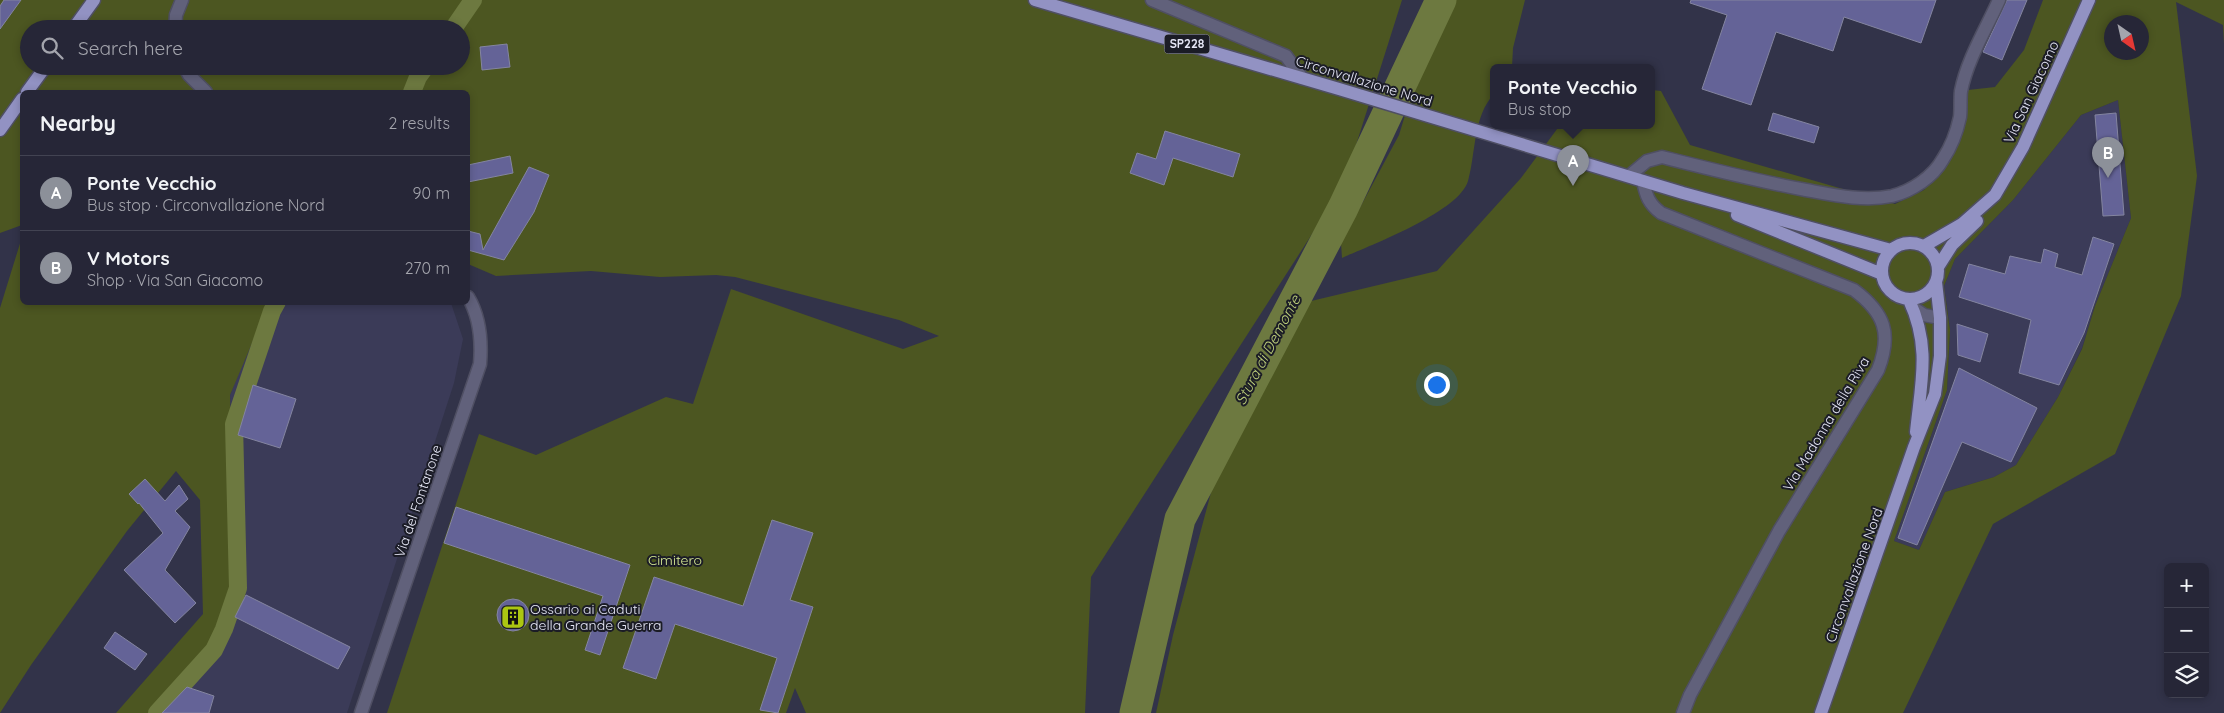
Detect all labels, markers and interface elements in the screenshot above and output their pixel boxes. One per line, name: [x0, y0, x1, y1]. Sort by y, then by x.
north arrow: [2104, 15, 2149, 60]
search box: [20, 20, 470, 75]
icon: search: [38, 34, 66, 62]
road number: SP228: [1164, 34, 1210, 54]
text: Search here: [78, 36, 183, 60]
street label: Via San Giacomo: [1999, 38, 2063, 146]
street label: Circonvallazione Nord: [1294, 52, 1434, 110]
popup: [1490, 64, 1655, 129]
text: Ponte Vecchio: [1508, 75, 1637, 99]
text: Bus stop: [1508, 99, 1571, 119]
text: Nearby: [40, 110, 116, 136]
text: 2 results: [388, 113, 450, 133]
pin: B: [2092, 137, 2124, 178]
pin: A: [1557, 145, 1589, 186]
text: Ponte Vecchio: [87, 171, 217, 195]
text: A: [51, 183, 61, 203]
text: 90 m: [413, 183, 450, 203]
text: Bus stop · Circonvallazione Nord: [87, 195, 325, 215]
text: V Motors: [87, 246, 170, 270]
text: B: [51, 258, 61, 278]
text: 270 m: [405, 258, 450, 278]
text: Shop · Via San Giacomo: [87, 270, 263, 290]
water label: Stura di Demonte: [1231, 291, 1305, 408]
street label: Via Madonna della Riva: [1779, 354, 1873, 494]
your location: [1424, 372, 1450, 398]
street label: Via del Fontanone: [390, 442, 446, 560]
street label: Circonvallazione Nord: [1821, 505, 1887, 645]
park label: Cimitero: [648, 551, 702, 569]
map controls: [2164, 563, 2209, 698]
button: +: [2164, 563, 2209, 608]
place label: Ossario ai Caduti della Grande Guerra: [530, 600, 662, 634]
building icon: Ossario ai Caduti della Grande Guerra: [500, 604, 526, 630]
button: −: [2164, 608, 2209, 653]
button: layers: [2164, 653, 2209, 698]

